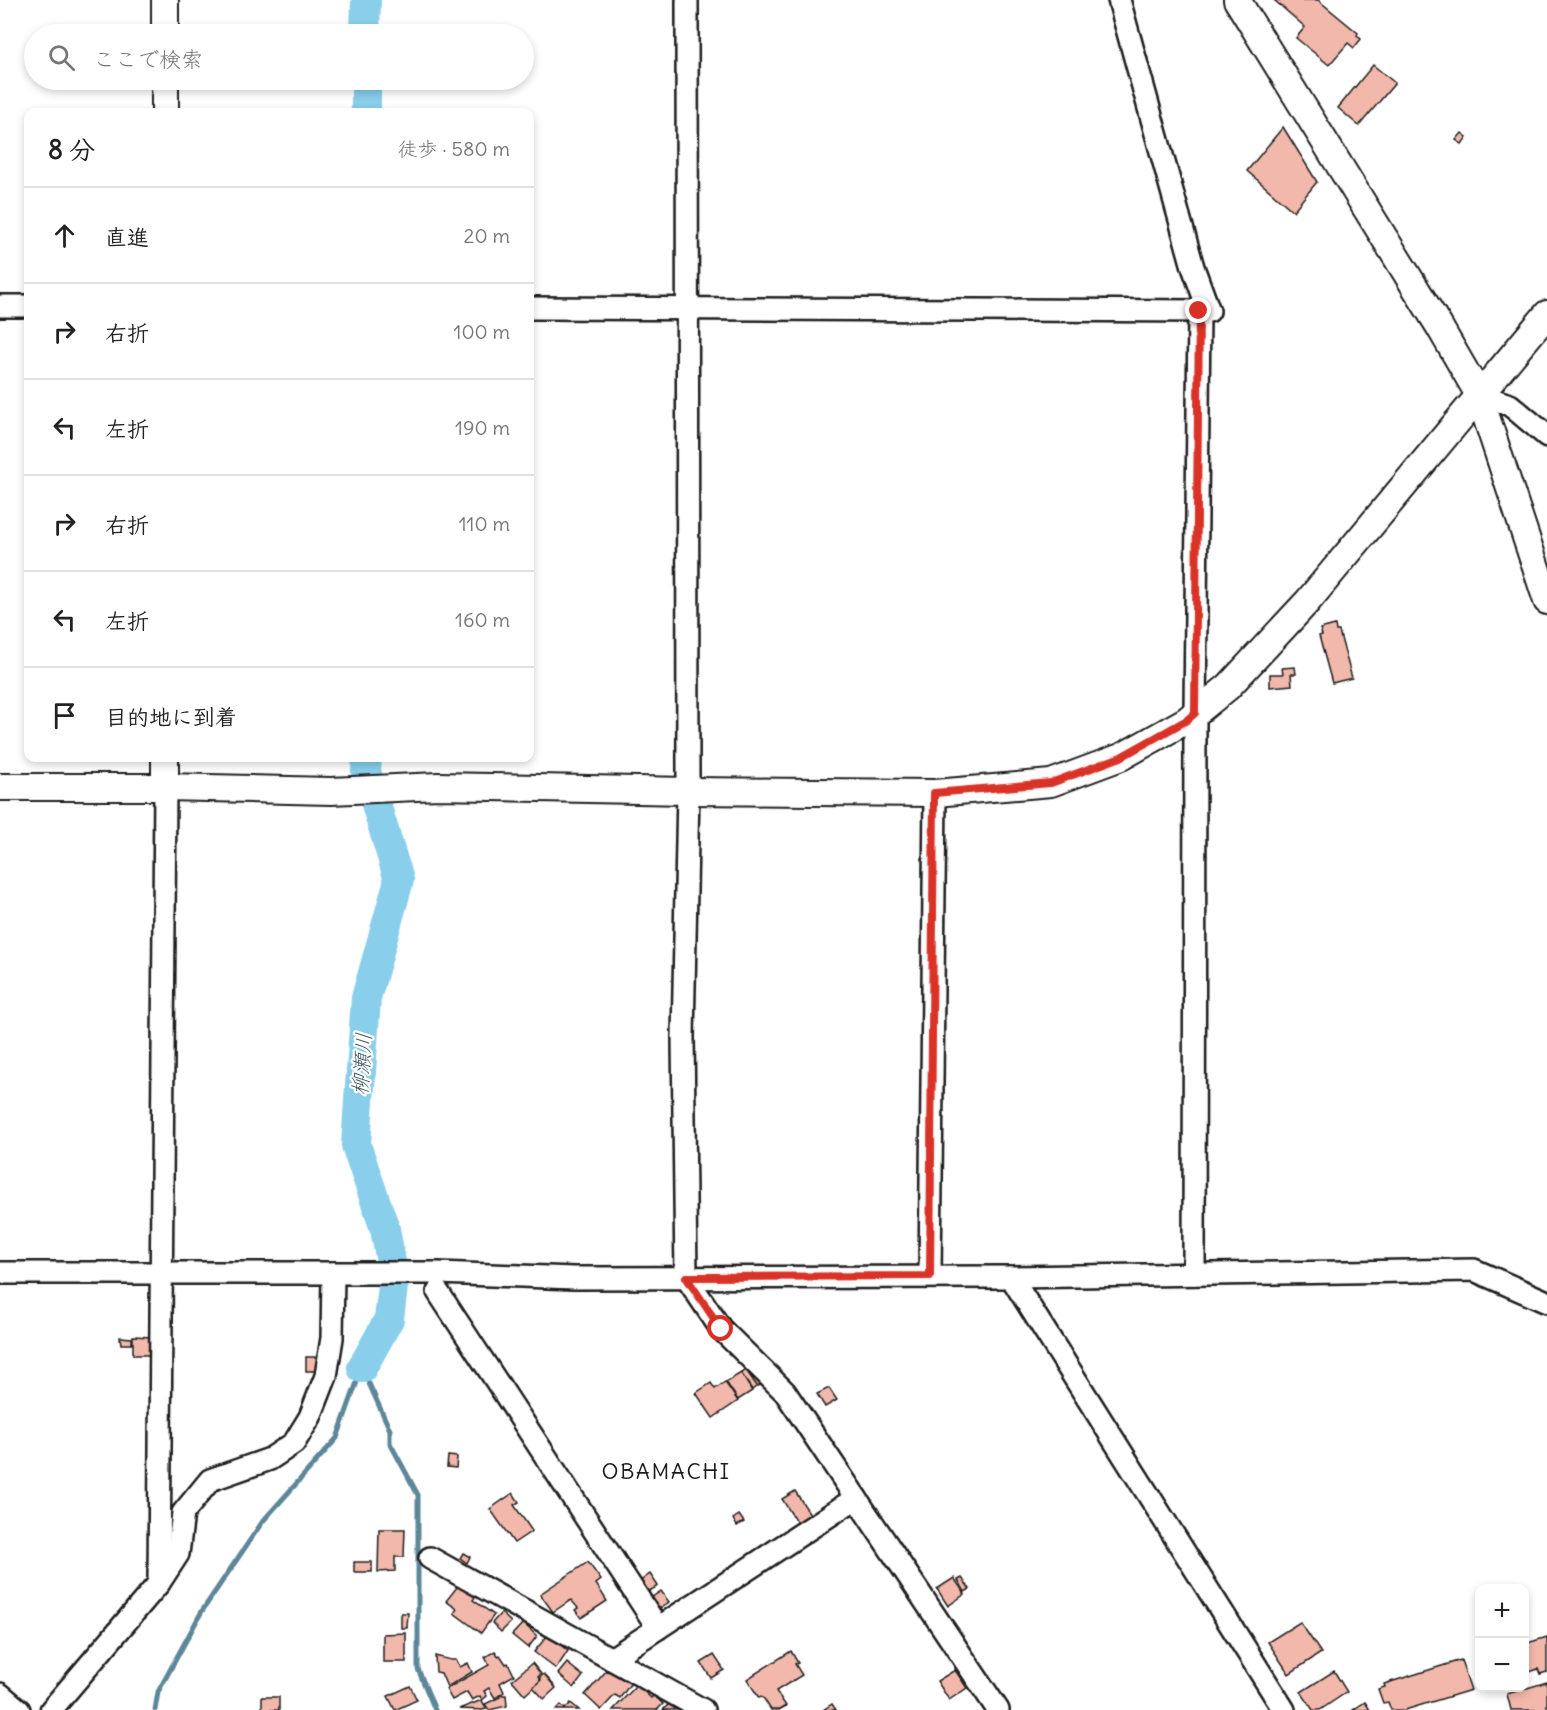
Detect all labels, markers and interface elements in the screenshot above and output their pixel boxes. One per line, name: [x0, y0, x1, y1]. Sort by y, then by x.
search box: [24, 24, 534, 90]
icon: search: [45, 41, 78, 74]
text: ここで検索: [93, 45, 203, 73]
text: 8 分: [48, 133, 95, 166]
text: 徒歩 · 580 m: [398, 136, 510, 161]
icon: ahead: [48, 219, 81, 252]
text: 直進: [105, 223, 149, 251]
text: 20 m: [464, 223, 510, 248]
route end: [1185, 297, 1211, 323]
icon: right: [48, 315, 81, 348]
text: 右折: [105, 319, 149, 347]
text: 100 m: [453, 319, 510, 344]
icon: left: [48, 411, 81, 444]
text: 左折: [105, 415, 149, 443]
text: 190 m: [455, 415, 510, 440]
icon: right: [48, 507, 81, 540]
text: 右折: [105, 511, 149, 539]
text: 110 m: [459, 511, 510, 536]
icon: left: [48, 603, 81, 636]
text: 左折: [105, 607, 149, 635]
text: 160 m: [455, 607, 510, 632]
icon: arrive: [48, 699, 81, 732]
text: 目的地に到着: [105, 703, 237, 731]
water label: 柳瀬川: [346, 1032, 377, 1096]
route start: [707, 1315, 733, 1341]
district label: OBAMACHI: [601, 1457, 731, 1485]
map controls: [1475, 1584, 1529, 1692]
button: +: [1475, 1584, 1529, 1638]
button: −: [1475, 1638, 1529, 1692]

